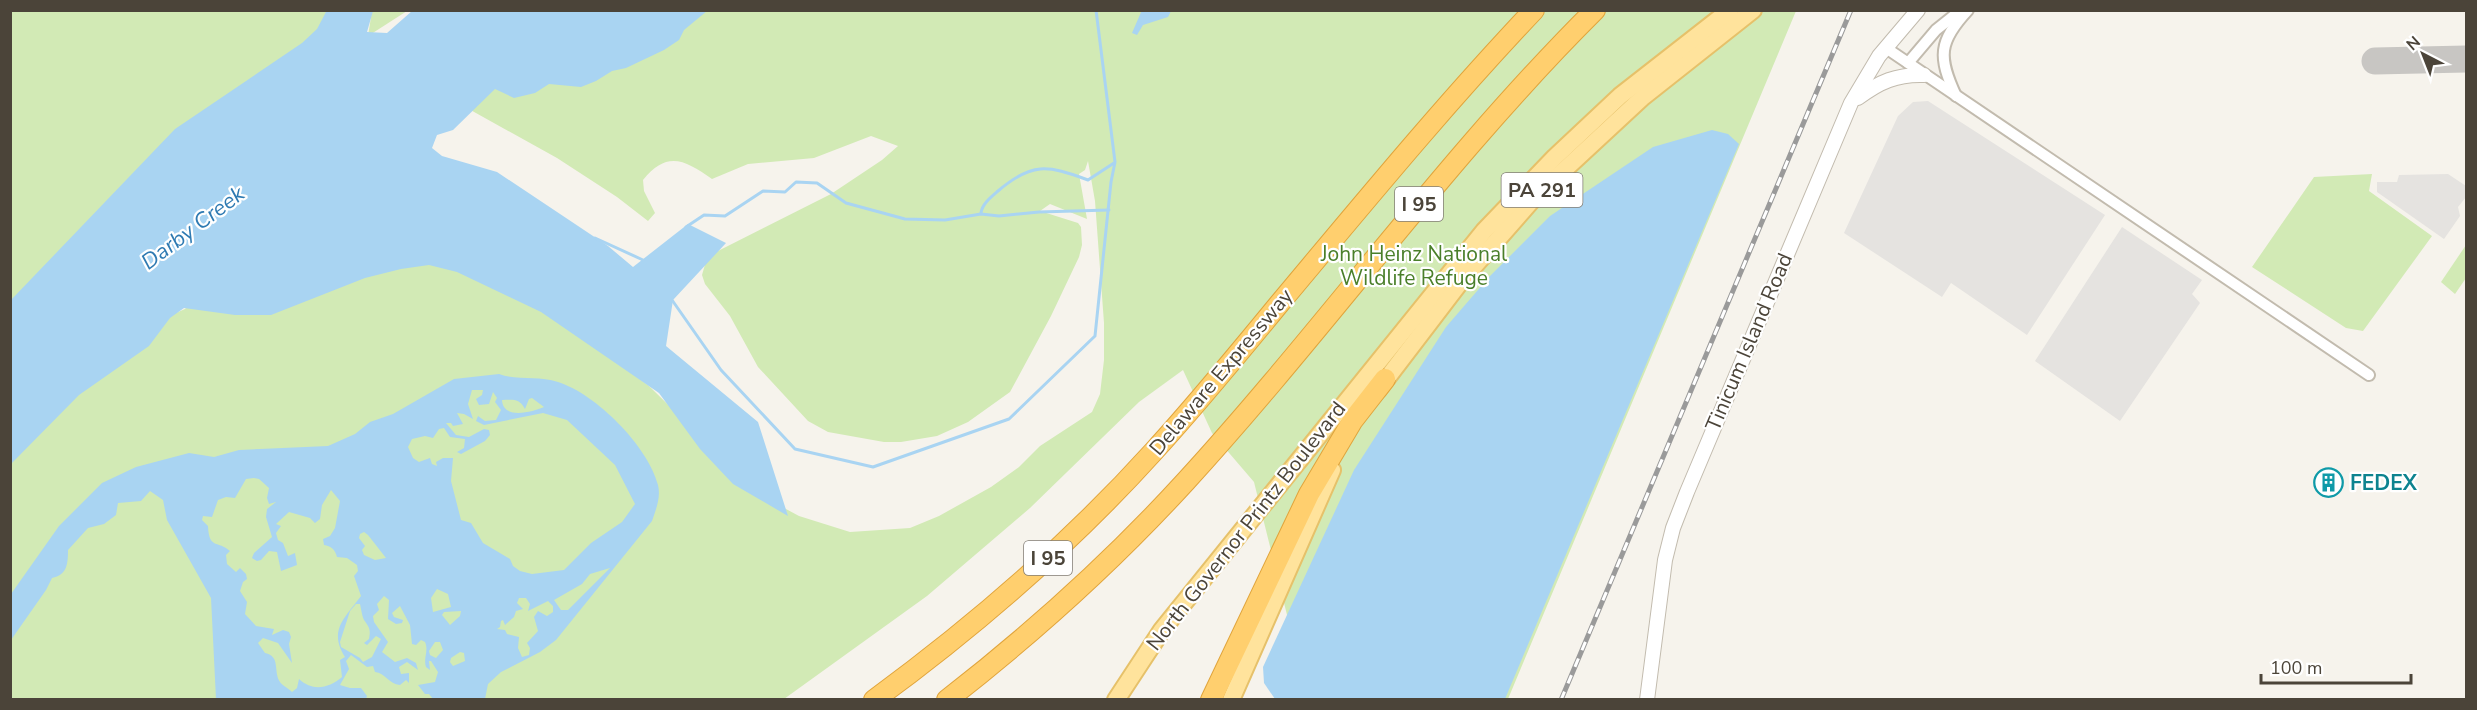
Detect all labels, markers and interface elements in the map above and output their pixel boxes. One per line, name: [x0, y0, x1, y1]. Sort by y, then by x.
north arrow: [2393, 24, 2453, 84]
text: N: [2402, 31, 2425, 56]
road number: PA 291: [1502, 173, 1582, 207]
water label: Darby Creek: [135, 179, 252, 277]
road number: I 95: [1395, 187, 1443, 221]
park label: John Heinz National Wildlife Refuge: [1320, 240, 1508, 292]
street label: Tinicum Island Road: [1699, 249, 1799, 435]
street label: Delaware Expressway: [1143, 282, 1299, 461]
street label: North Governor Printz Boulevard: [1140, 396, 1352, 656]
building icon: FEDEX: [2313, 467, 2345, 499]
place label: FEDEX: [2350, 469, 2418, 497]
road number: I 95: [1024, 541, 1072, 575]
scale bar: [2261, 647, 2411, 685]
text: 100 m: [2270, 656, 2322, 680]

